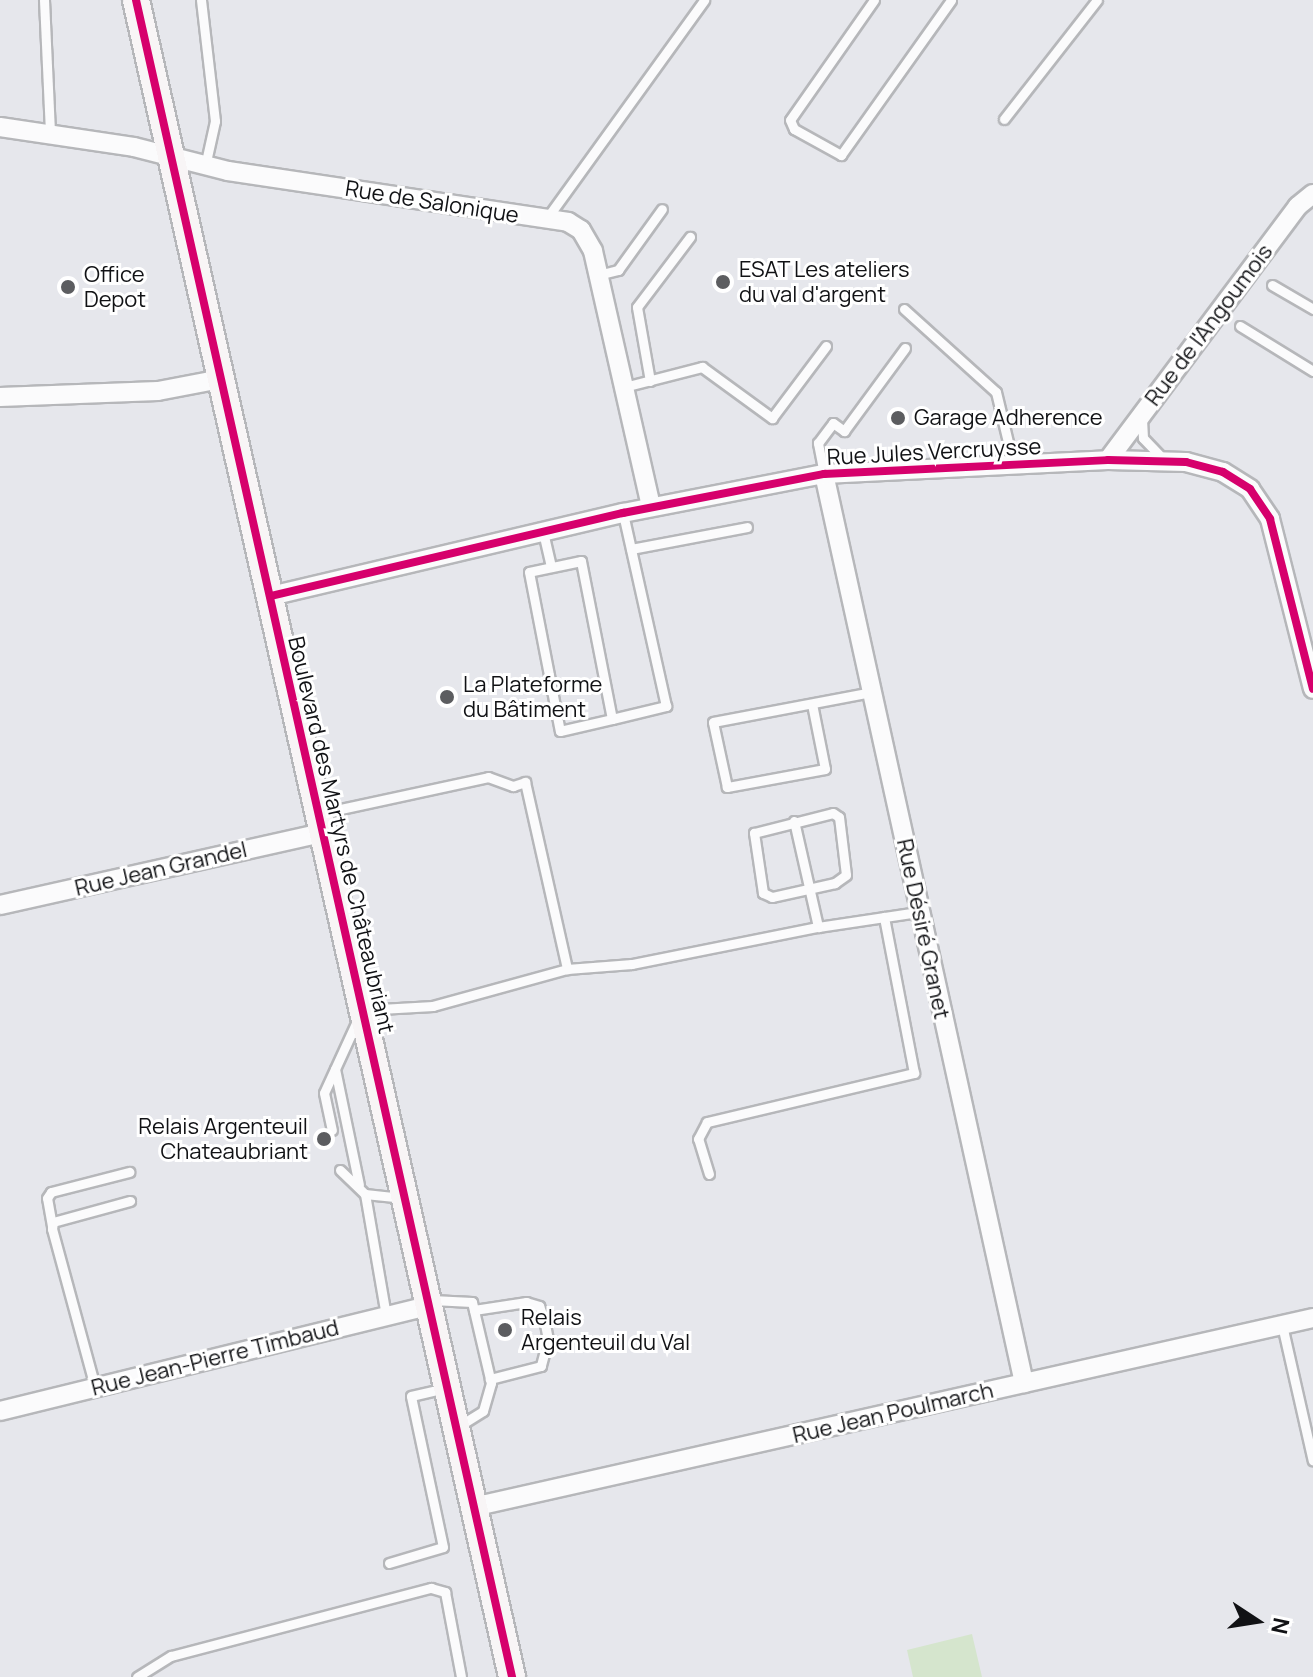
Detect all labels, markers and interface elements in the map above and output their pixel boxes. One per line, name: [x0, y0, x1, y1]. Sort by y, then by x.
street label: Rue de Salonique: [343, 175, 521, 229]
street label: Rue de l'Angoumois: [1140, 239, 1278, 411]
place label: ESAT Les ateliers du val d'argent: [739, 256, 910, 308]
place label: Office Depot: [84, 261, 146, 312]
marker: ESAT Les ateliers du val d'argent: [714, 273, 732, 291]
marker: Office Depot: [59, 278, 77, 296]
place label: Garage Adherence: [914, 405, 1103, 431]
marker: Garage Adherence: [889, 409, 907, 427]
street label: Rue Jules Vercruysse: [826, 433, 1042, 471]
street label: Boulevard des Martyrs de Châteaubriant: [282, 634, 400, 1036]
place label: La Plateforme du Bâtiment: [463, 671, 602, 722]
marker: La Plateforme du Bâtiment: [438, 688, 456, 706]
street label: Rue Jean Grandel: [72, 836, 250, 902]
street label: Rue Désiré Granet: [891, 836, 955, 1022]
place label: Relais Argenteuil Chateaubriant: [138, 1113, 308, 1164]
marker: Relais Argenteuil Chateaubriant: [315, 1130, 333, 1148]
place label: Relais Argenteuil du Val: [521, 1304, 690, 1356]
street label: Rue Jean-Pierre Timbaud: [89, 1314, 341, 1402]
marker: Relais Argenteuil du Val: [496, 1321, 514, 1339]
street label: Rue Jean Poulmarch: [790, 1377, 996, 1449]
north arrow: [1217, 1581, 1297, 1661]
text: N: [1264, 1615, 1297, 1637]

